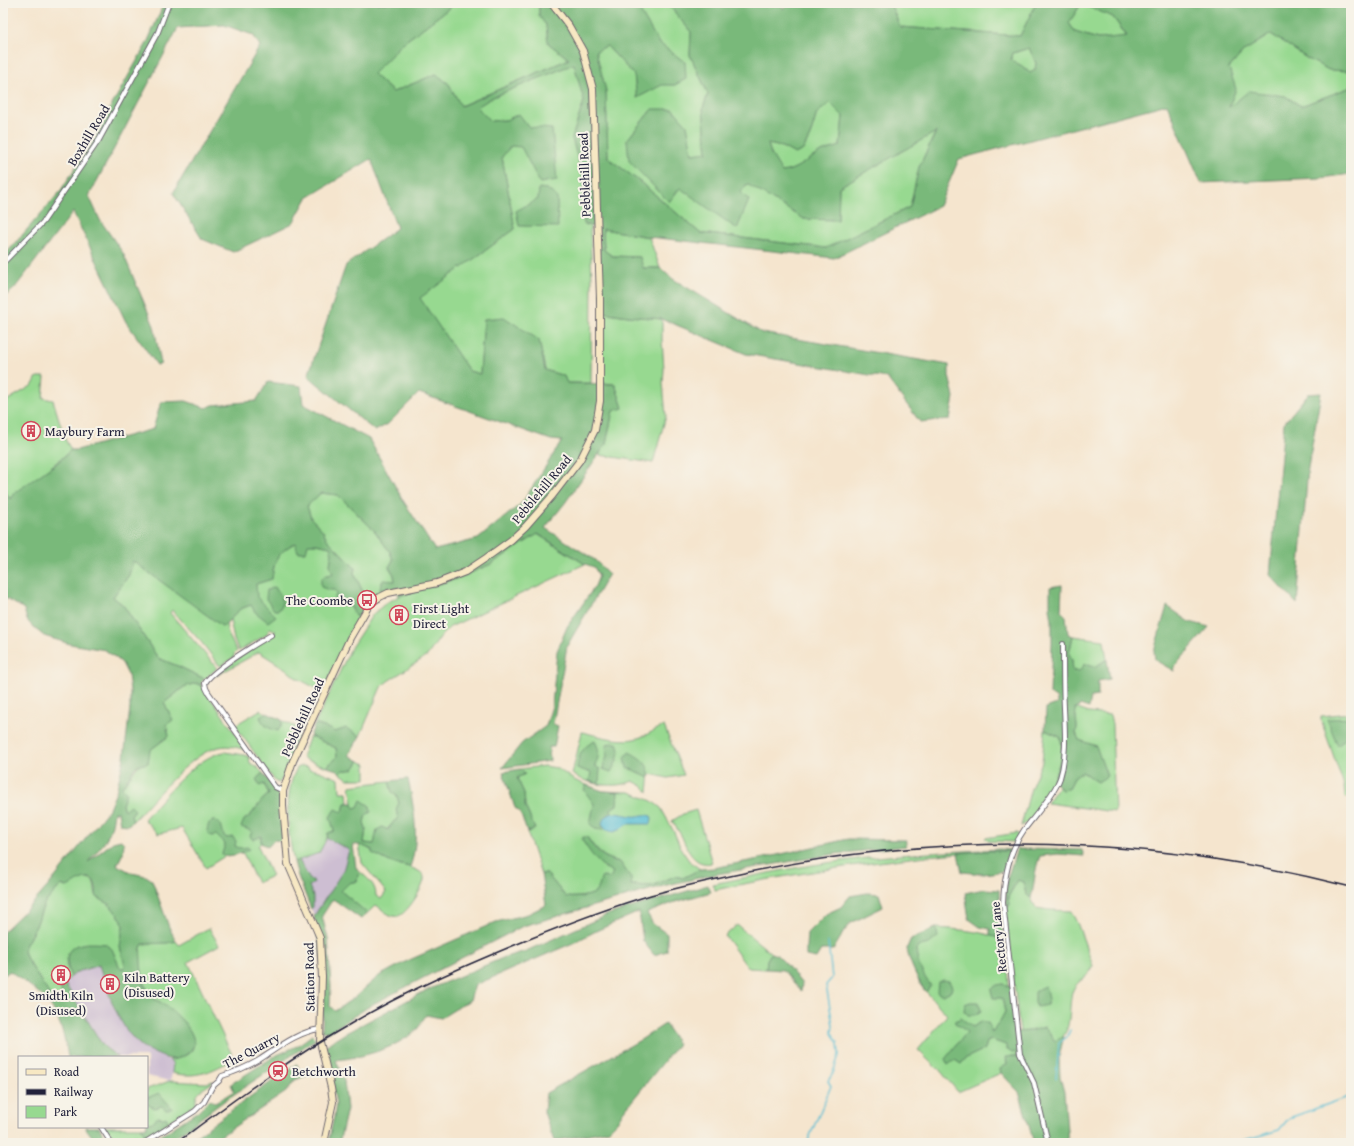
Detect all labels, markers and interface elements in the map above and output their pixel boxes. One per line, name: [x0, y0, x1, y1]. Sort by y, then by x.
street label: Boxhill Road: [63, 101, 114, 170]
street label: Pebblehill Road: [574, 132, 595, 218]
building icon: Maybury Farm: [20, 420, 42, 442]
place label: Maybury Farm: [45, 422, 125, 441]
street label: Pebblehill Road: [507, 451, 576, 528]
bus stop icon: The Coombe: [356, 589, 378, 611]
place label: The Coombe: [286, 591, 353, 610]
place label: First Light Direct: [413, 599, 470, 633]
building icon: First Light Direct: [388, 604, 410, 626]
street label: Pebblehill Road: [276, 675, 329, 760]
street label: Rectory Lane: [985, 901, 1012, 973]
street label: Station Road: [299, 942, 320, 1012]
building icon: Smidth Kiln (Disused): [50, 964, 72, 986]
place label: Kiln Battery (Disused): [124, 968, 190, 1002]
building icon: Kiln Battery (Disused): [99, 973, 121, 995]
place label: Smidth Kiln (Disused): [29, 986, 94, 1020]
street label: The Quarry: [219, 1027, 283, 1073]
legend: [18, 1056, 148, 1128]
station icon: Betchworth: [267, 1060, 289, 1082]
place label: Betchworth: [292, 1062, 357, 1081]
text: Road: [54, 1063, 80, 1080]
text: Railway: [54, 1083, 93, 1100]
text: Park: [54, 1103, 78, 1120]

